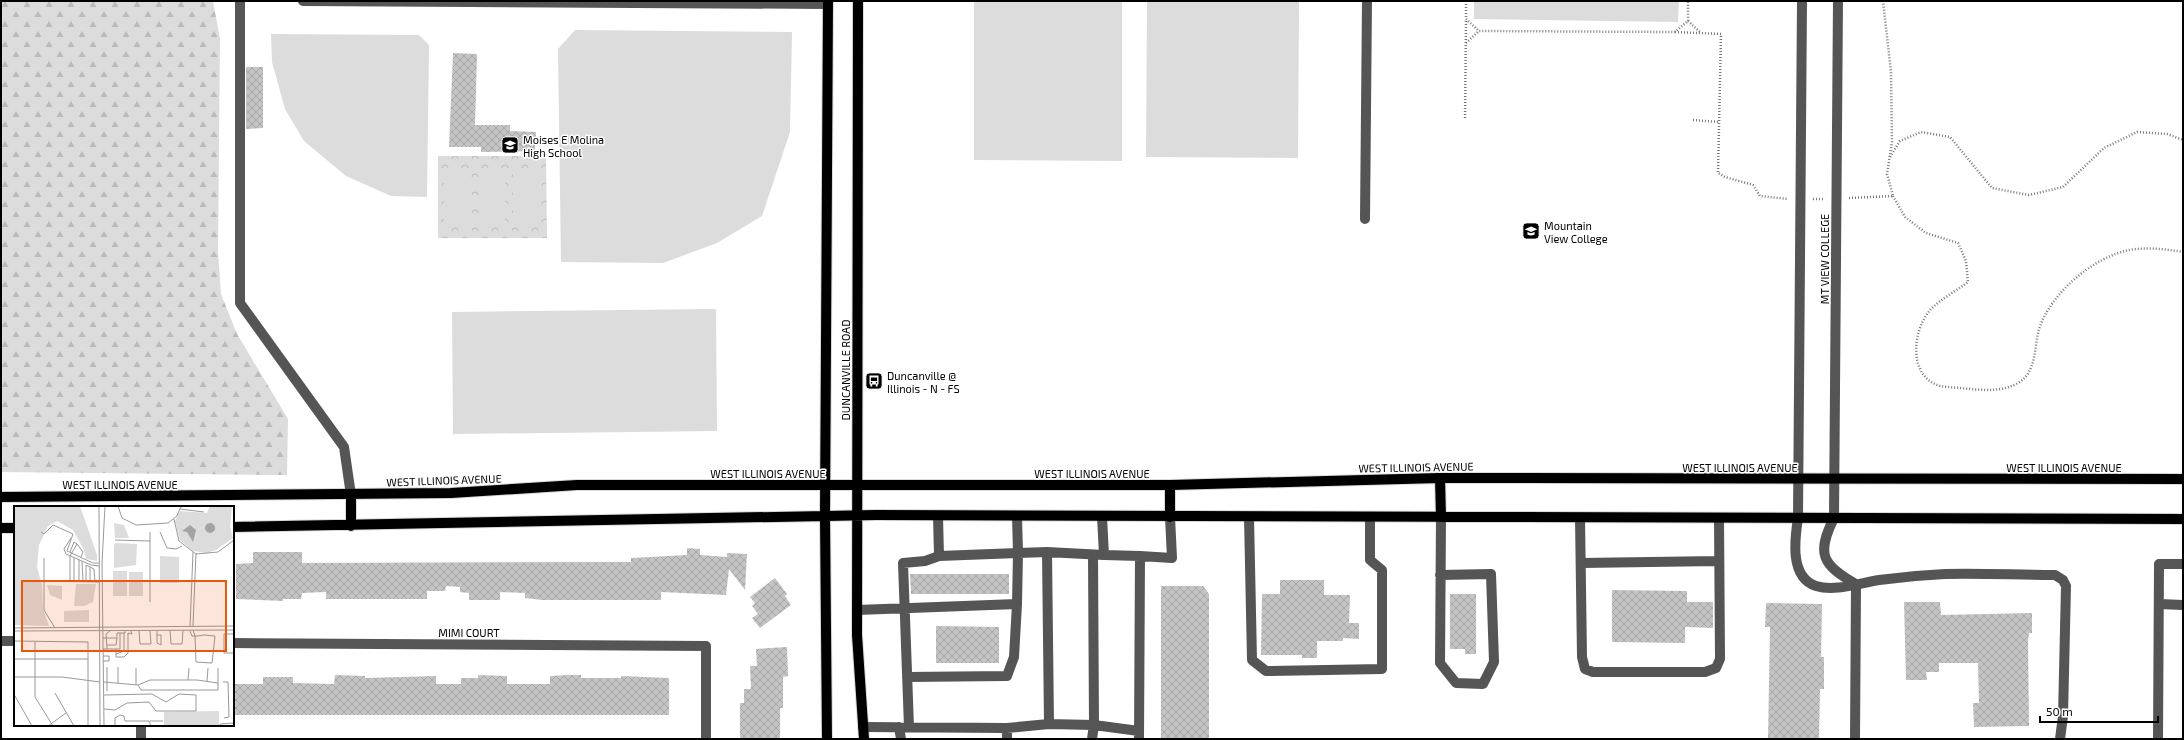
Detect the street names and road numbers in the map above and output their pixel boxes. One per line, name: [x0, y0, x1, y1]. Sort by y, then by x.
street label: MT VIEW COLLEGE: [1818, 214, 1831, 304]
street label: DUNCANVILLE ROAD: [839, 319, 852, 421]
street label: WEST ILLINOIS AVENUE: [1358, 459, 1474, 475]
street label: WEST ILLINOIS AVENUE: [1682, 461, 1798, 474]
street label: WEST ILLINOIS AVENUE: [2006, 461, 2122, 474]
street label: WEST ILLINOIS AVENUE: [710, 467, 826, 480]
street label: WEST ILLINOIS AVENUE: [1034, 467, 1150, 480]
street label: WEST ILLINOIS AVENUE: [386, 471, 502, 489]
street label: WEST ILLINOIS AVENUE: [62, 478, 178, 491]
street label: MIMI COURT: [438, 626, 500, 639]

